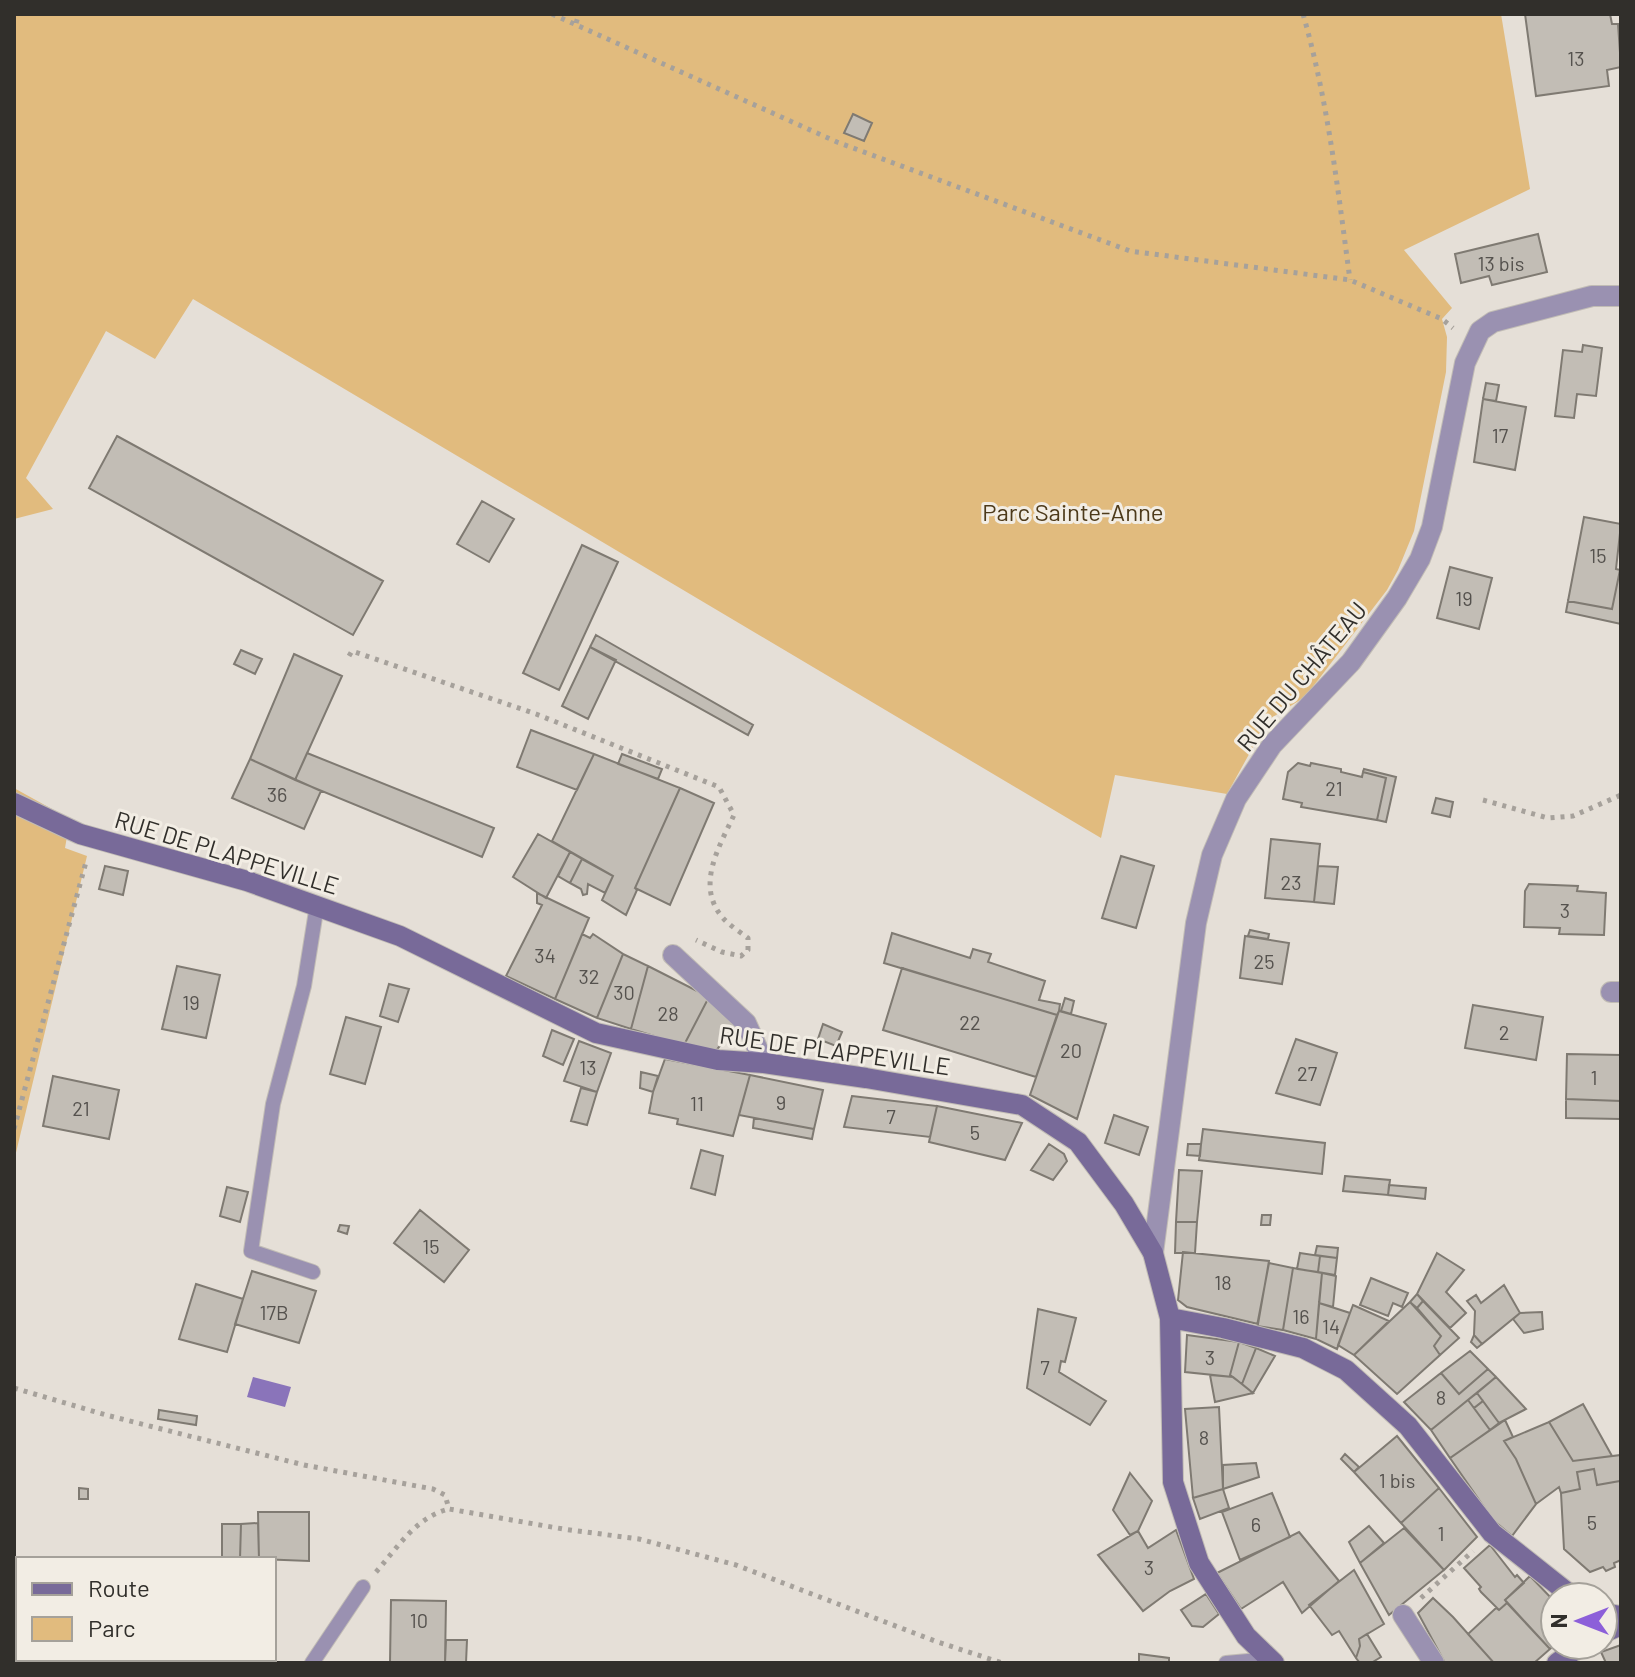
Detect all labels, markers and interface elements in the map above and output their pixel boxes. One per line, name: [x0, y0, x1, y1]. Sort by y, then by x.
house number: 13: [1567, 46, 1585, 70]
house number: 13 bis: [1478, 251, 1524, 275]
house number: 17: [1492, 423, 1509, 447]
park label: Parc Sainte-Anne: [982, 497, 1164, 526]
house number: 15: [1589, 543, 1607, 567]
house number: 19: [1455, 586, 1473, 610]
street label: RUE DU CHÂTEAU: [1230, 595, 1372, 757]
house number: 21: [1325, 776, 1343, 800]
house number: 36: [267, 782, 287, 806]
street label: RUE DE PLAPPEVILLE: [112, 804, 342, 900]
house number: 23: [1281, 870, 1301, 894]
house number: 3: [1560, 898, 1570, 922]
house number: 34: [534, 943, 556, 967]
house number: 25: [1254, 949, 1275, 973]
house number: 32: [578, 964, 600, 988]
house number: 30: [613, 980, 635, 1004]
house number: 19: [182, 990, 200, 1014]
house number: 28: [657, 1001, 679, 1025]
house number: 22: [959, 1010, 981, 1034]
street label: RUE DE PLAPPEVILLE: [718, 1019, 952, 1081]
house number: 2: [1499, 1020, 1509, 1044]
house number: 20: [1060, 1038, 1082, 1062]
house number: 13: [579, 1055, 597, 1079]
house number: 27: [1297, 1061, 1318, 1085]
house number: 1: [1591, 1065, 1598, 1089]
house number: 9: [776, 1090, 786, 1114]
house number: 11: [690, 1091, 704, 1115]
house number: 21: [72, 1096, 90, 1120]
house number: 7: [886, 1104, 896, 1128]
house number: 5: [970, 1120, 980, 1144]
house number: 15: [422, 1234, 440, 1258]
house number: 18: [1214, 1270, 1232, 1294]
house number: 17B: [260, 1300, 289, 1324]
house number: 16: [1292, 1304, 1310, 1328]
house number: 14: [1322, 1314, 1340, 1338]
house number: 3: [1205, 1345, 1215, 1369]
house number: 7: [1040, 1355, 1050, 1379]
house number: 8: [1436, 1385, 1446, 1409]
house number: 8: [1199, 1425, 1209, 1449]
house number: 1 bis: [1379, 1468, 1415, 1492]
house number: 5: [1587, 1510, 1597, 1534]
house number: 6: [1251, 1512, 1261, 1536]
house number: 1: [1438, 1521, 1445, 1545]
house number: 3: [1144, 1555, 1154, 1579]
legend: [16, 1557, 276, 1661]
text: Route: [88, 1573, 150, 1602]
north arrow: [1539, 1581, 1619, 1661]
house number: 10: [410, 1608, 428, 1632]
text: Parc: [88, 1613, 136, 1642]
text: N: [1545, 1614, 1571, 1628]

